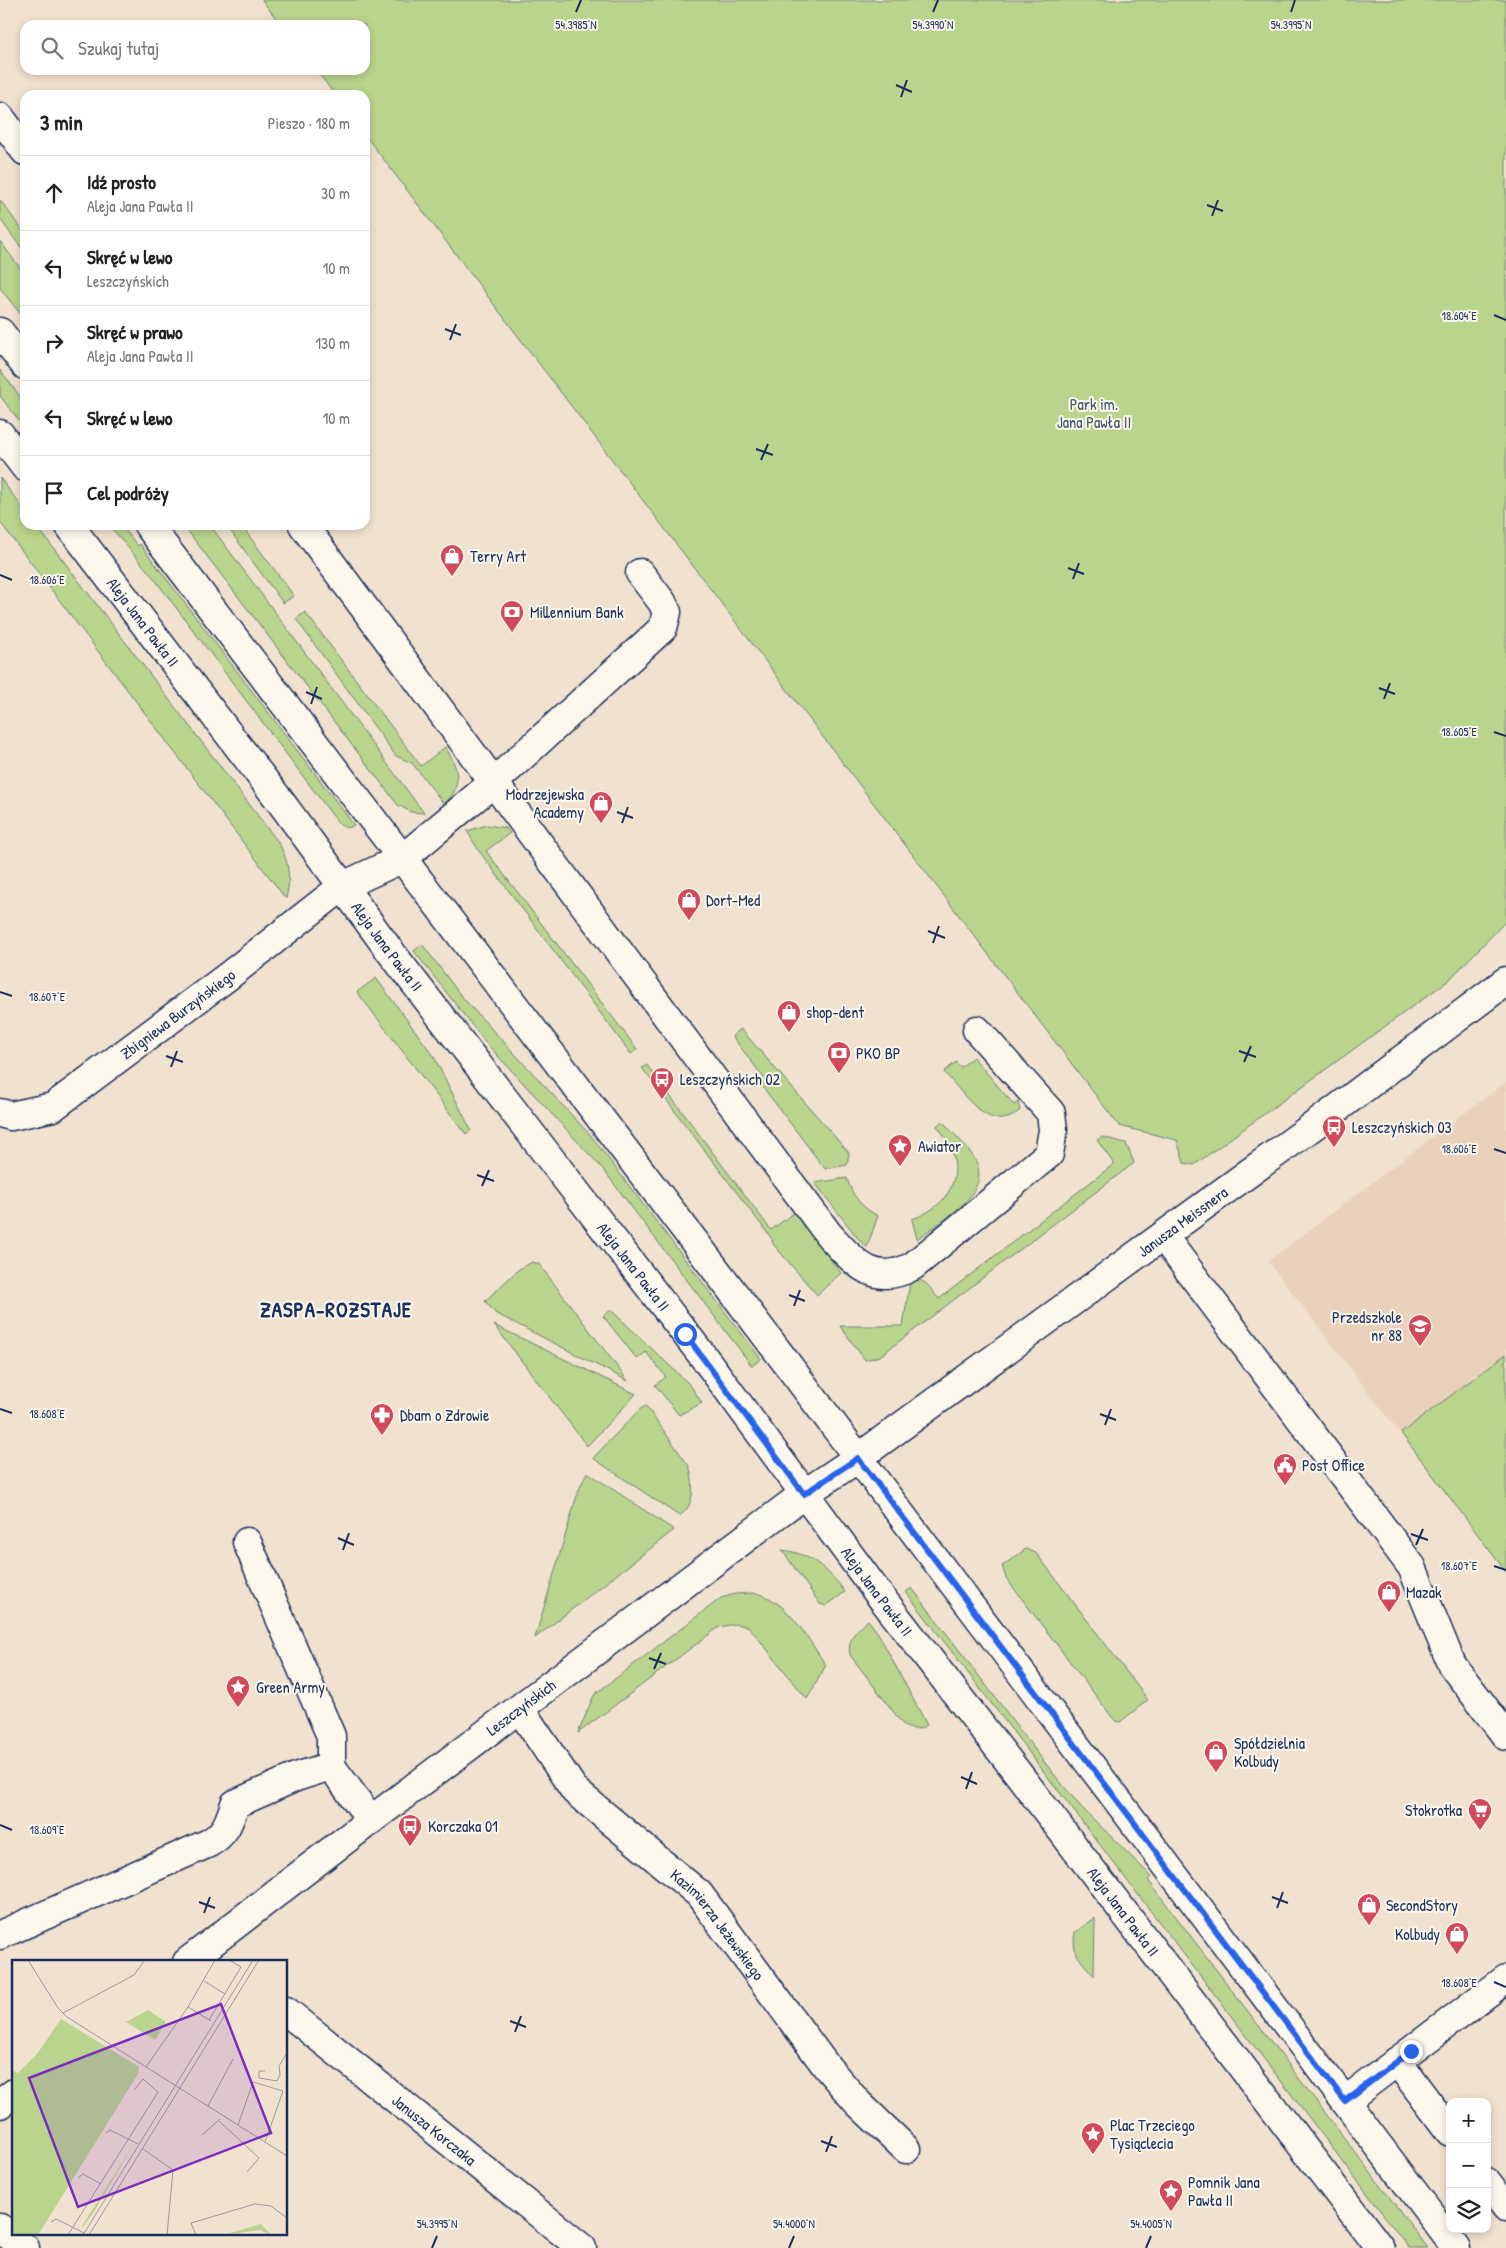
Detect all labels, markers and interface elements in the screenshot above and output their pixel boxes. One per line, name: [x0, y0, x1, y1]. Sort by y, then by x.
text: 54.3985°N: [555, 16, 597, 33]
text: 54.3990°N: [913, 16, 953, 33]
text: 54.3995°N: [1271, 16, 1311, 33]
search box: [20, 20, 370, 75]
icon: search: [38, 34, 66, 62]
text: Szukaj tutaj: [78, 35, 159, 61]
text: 3 min: [40, 108, 83, 137]
text: Pieszo · 180 m: [268, 112, 350, 134]
text: Idź prosto: [87, 169, 156, 195]
icon: ahead: [40, 179, 68, 207]
text: 30 m: [321, 182, 350, 204]
text: Aleja Jana Pawła II: [87, 195, 193, 217]
text: Skręć w lewo: [87, 244, 172, 270]
icon: left: [40, 254, 68, 282]
text: 10 m: [322, 257, 350, 279]
text: Leszczyńskich: [87, 270, 169, 292]
text: 18.604°E: [1442, 307, 1477, 324]
text: Skręć w prawo: [87, 319, 183, 345]
icon: right: [40, 329, 68, 357]
text: 130 m: [315, 332, 350, 354]
text: Aleja Jana Pawła II: [87, 345, 193, 367]
park label: Park im. Jana Pawła II: [1057, 393, 1131, 433]
icon: left: [40, 404, 68, 432]
text: Skręć w lewo: [87, 405, 172, 431]
text: 10 m: [322, 407, 350, 429]
icon: arrive: [40, 479, 68, 507]
text: Cel podróży: [87, 480, 169, 506]
shop icon: Terry Art: [439, 543, 465, 577]
place label: Terry Art: [470, 545, 527, 567]
text: 18.606°E: [29, 571, 65, 588]
street label: Aleja Jana Pawła II: [102, 573, 184, 671]
bank icon: Millennium Bank: [499, 599, 525, 633]
place label: Millennium Bank: [530, 601, 624, 623]
text: 18.605°E: [1441, 723, 1477, 740]
place label: Modrzejewska Academy: [506, 783, 584, 823]
shop icon: Modrzejewska Academy: [588, 790, 614, 824]
shop icon: Dort-Med: [676, 887, 702, 921]
place label: Dort-Med: [706, 889, 760, 911]
street label: Aleja Jana Pawła II: [346, 897, 428, 996]
street label: Zbigniewa Burzyńskiego: [116, 963, 240, 1064]
text: 18.607°E: [29, 988, 66, 1005]
shop icon: shop-dent: [776, 999, 802, 1033]
place label: shop-dent: [806, 1001, 864, 1023]
bank icon: PKO BP: [826, 1040, 852, 1074]
place label: PKO BP: [856, 1042, 900, 1064]
bus stop icon: Leszczyńskich 02: [649, 1066, 675, 1100]
place label: Leszczyńskich 02: [680, 1068, 781, 1090]
bus stop icon: Leszczyńskich 03: [1321, 1114, 1347, 1148]
place label: Leszczyńskich 03: [1352, 1116, 1452, 1138]
place icon: Awiator: [887, 1133, 913, 1167]
place label: Awiator: [918, 1135, 961, 1157]
text: 18.606°E: [1441, 1140, 1477, 1157]
street label: Janusza Meissnera: [1133, 1181, 1232, 1262]
street label: Aleja Jana Pawła II: [592, 1218, 675, 1315]
district label: ZASPA-ROZSTAJE: [260, 1295, 412, 1324]
place label: Przedszkole nr 88: [1332, 1306, 1403, 1346]
school or university icon: Przedszkole nr 88: [1407, 1313, 1433, 1347]
route start: [674, 1323, 697, 1346]
pharmacy icon: Dbam o Zdrowie: [369, 1402, 395, 1436]
place label: Dbam o Zdrowie: [400, 1404, 490, 1426]
text: 18.608°E: [29, 1405, 65, 1422]
public building icon: Post Office: [1272, 1452, 1298, 1486]
place label: Post Office: [1302, 1454, 1366, 1476]
street label: Aleja Jana Pawła II: [836, 1542, 918, 1640]
text: 18.607°E: [1441, 1557, 1478, 1574]
shop icon: Mazak: [1376, 1579, 1402, 1613]
place label: Mazak: [1406, 1581, 1442, 1603]
place icon: Green Army: [225, 1674, 251, 1708]
street label: Leszczyńskich: [482, 1674, 560, 1741]
place label: Green Army: [256, 1676, 325, 1698]
place label: Spółdzielnia Kolbudy: [1234, 1732, 1305, 1772]
shop icon: Spółdzielnia Kolbudy: [1203, 1739, 1229, 1773]
supermarket icon: Stokrotka: [1467, 1797, 1493, 1831]
place label: Stokrotka: [1405, 1799, 1462, 1821]
bus stop icon: Korczaka 01: [397, 1813, 423, 1847]
place label: Korczaka 01: [428, 1815, 498, 1837]
text: 18.609°E: [30, 1821, 65, 1838]
street label: Aleja Jana Pawła II: [1082, 1862, 1164, 1961]
street label: Kazimierza Jeżewskiego: [666, 1864, 770, 1985]
shop icon: SecondStory: [1356, 1892, 1382, 1926]
place label: SecondStory: [1386, 1894, 1458, 1916]
shop icon: Kolbudy: [1444, 1921, 1470, 1955]
place label: Kolbudy: [1395, 1923, 1440, 1945]
inset map: [12, 1960, 288, 2236]
text: 18.608°E: [1441, 1974, 1477, 1991]
route end: [1400, 2040, 1423, 2063]
street label: Janusza Korczaka: [388, 2089, 481, 2170]
map controls: [1446, 2098, 1491, 2233]
button: +: [1446, 2098, 1491, 2143]
place label: Plac Trzeciego Tysiąclecia: [1110, 2114, 1195, 2154]
place icon: Plac Trzeciego Tysiąclecia: [1080, 2121, 1106, 2155]
button: −: [1446, 2143, 1491, 2188]
place label: Pomnik Jana Pawła II: [1188, 2171, 1260, 2211]
place icon: Pomnik Jana Pawła II: [1158, 2178, 1184, 2212]
button: layers: [1446, 2188, 1491, 2233]
text: 54.3995°N: [417, 2215, 457, 2232]
text: 54.4000°N: [773, 2215, 815, 2232]
text: 54.4005°N: [1130, 2215, 1172, 2232]

